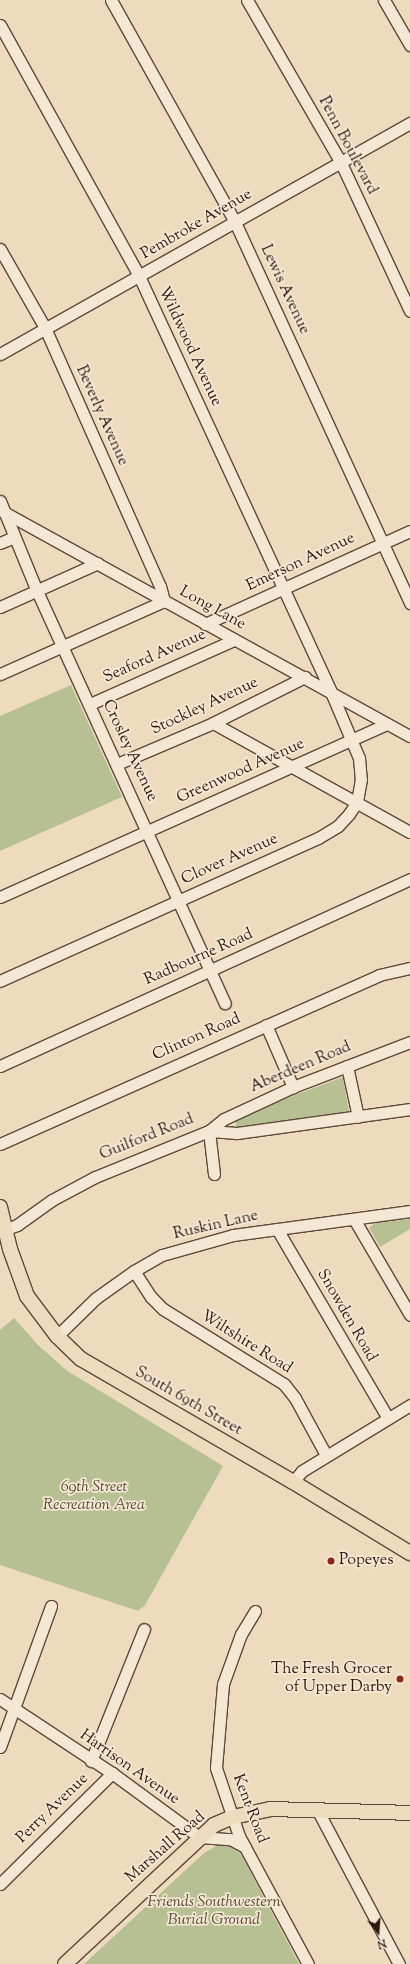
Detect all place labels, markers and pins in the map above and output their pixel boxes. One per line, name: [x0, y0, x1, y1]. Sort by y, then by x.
place label: Popeyes: [339, 1551, 393, 1571]
marker: Popeyes: [326, 1556, 336, 1566]
place label: The Fresh Grocer of Upper Darby: [271, 1660, 392, 1698]
marker: The Fresh Grocer of Upper Darby: [395, 1674, 405, 1684]

